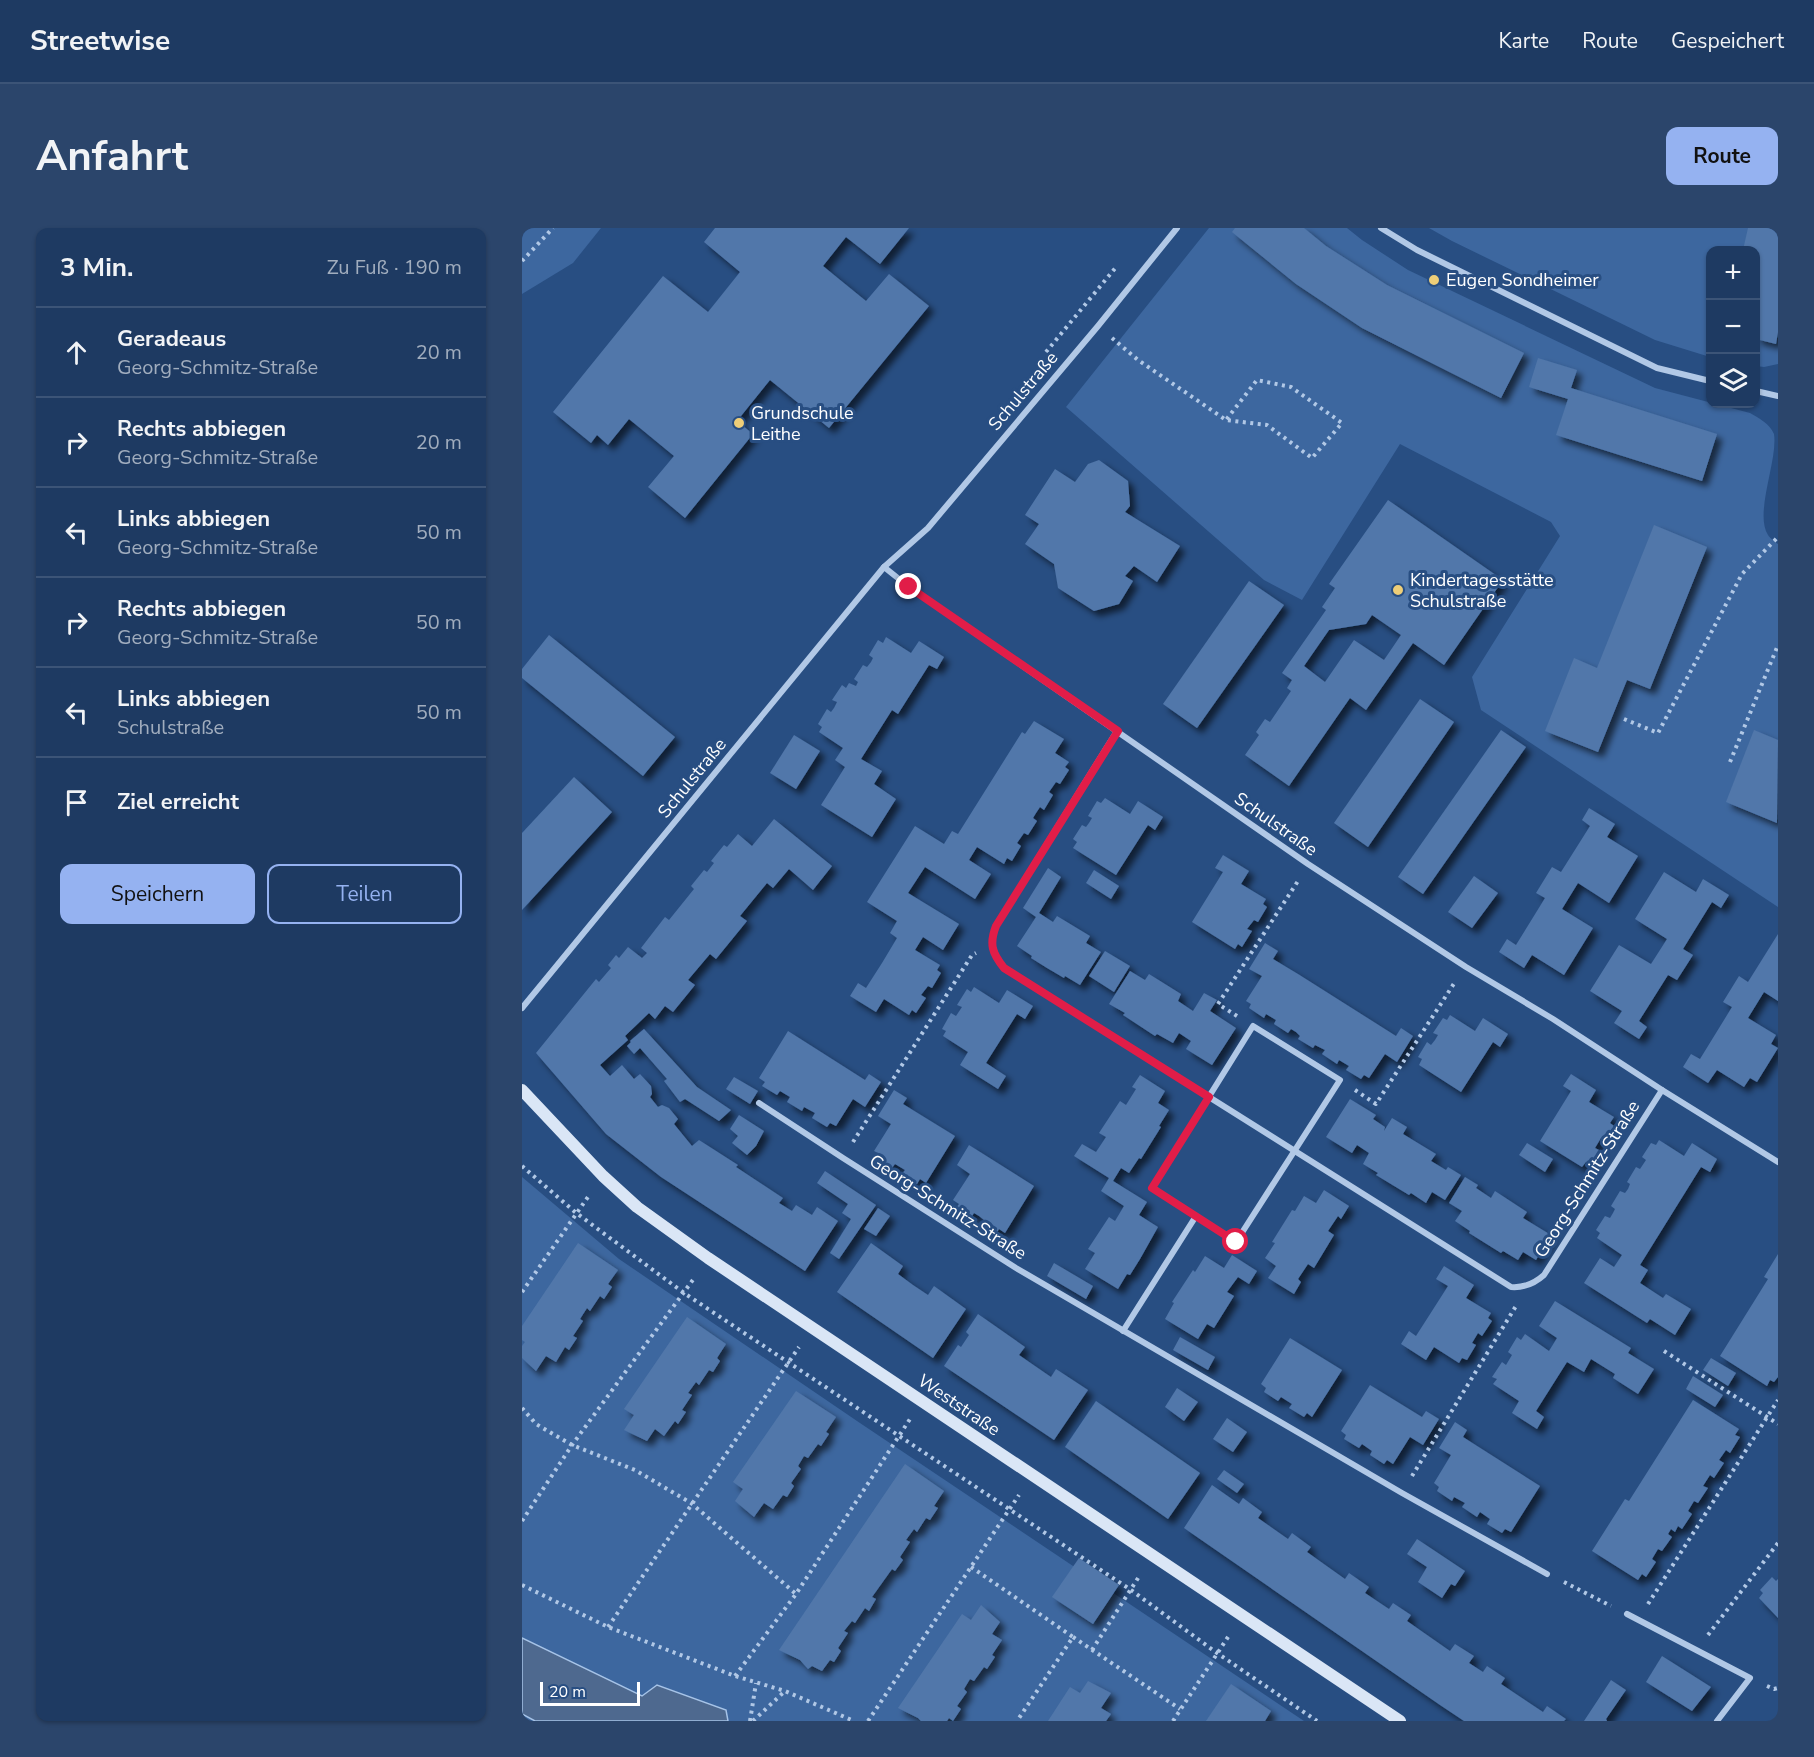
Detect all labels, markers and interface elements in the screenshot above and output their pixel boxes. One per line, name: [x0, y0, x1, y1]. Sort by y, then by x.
text: Streetwise: [30, 22, 170, 60]
text: Karte: [1499, 27, 1549, 55]
text: Route: [1582, 27, 1638, 55]
text: Gespeichert: [1671, 27, 1784, 55]
button: Route: [1666, 127, 1778, 185]
text: Anfahrt: [36, 128, 188, 185]
map controls: [1706, 246, 1760, 408]
button: +: [1706, 246, 1760, 300]
text: 3 Min.: [60, 250, 133, 285]
text: Zu Fuß · 190 m: [327, 254, 462, 281]
place label: Eugen Sondheimer: [1446, 268, 1599, 292]
marker: Eugen Sondheimer: [1427, 273, 1441, 287]
button: −: [1706, 300, 1760, 354]
text: Geradeaus: [117, 324, 226, 354]
icon: ahead: [60, 336, 93, 369]
text: 20 m: [416, 339, 462, 366]
street label: Schulstraße: [983, 346, 1063, 436]
text: Georg-Schmitz-Straße: [117, 354, 318, 381]
button: layers: [1706, 354, 1760, 408]
place label: Grundschule Leithe: [751, 401, 853, 446]
text: Rechts abbiegen: [117, 414, 286, 444]
marker: Grundschule Leithe: [732, 416, 746, 430]
icon: right: [60, 426, 93, 459]
text: 20 m: [416, 429, 462, 456]
text: Georg-Schmitz-Straße: [117, 444, 318, 471]
text: Links abbiegen: [117, 504, 270, 534]
icon: left: [60, 516, 93, 549]
text: 50 m: [416, 519, 462, 546]
text: Georg-Schmitz-Straße: [117, 534, 318, 561]
place label: Kindertagesstätte Schulstraße: [1410, 568, 1554, 613]
route end: [895, 573, 921, 599]
marker: Kindertagesstätte Schulstraße: [1391, 583, 1405, 597]
text: Rechts abbiegen: [117, 594, 286, 624]
icon: right: [60, 606, 93, 639]
text: 50 m: [416, 609, 462, 636]
text: Georg-Schmitz-Straße: [117, 624, 318, 651]
text: Links abbiegen: [117, 684, 270, 714]
icon: left: [60, 696, 93, 729]
text: 50 m: [416, 699, 462, 726]
text: Schulstraße: [117, 714, 224, 741]
street label: Schulstraße: [652, 733, 732, 823]
icon: arrive: [60, 786, 93, 819]
text: Ziel erreicht: [117, 787, 239, 817]
street label: Schulstraße: [1230, 787, 1322, 861]
button: Speichern: [60, 864, 255, 924]
button: Teilen: [267, 864, 462, 924]
street label: Georg-Schmitz-Straße: [1529, 1096, 1645, 1262]
street label: Georg-Schmitz-Straße: [865, 1149, 1031, 1265]
route start: [1222, 1228, 1248, 1254]
street label: Weststraße: [913, 1369, 1005, 1441]
scale bar: [540, 1679, 640, 1706]
text: 20 m: [549, 1681, 586, 1703]

